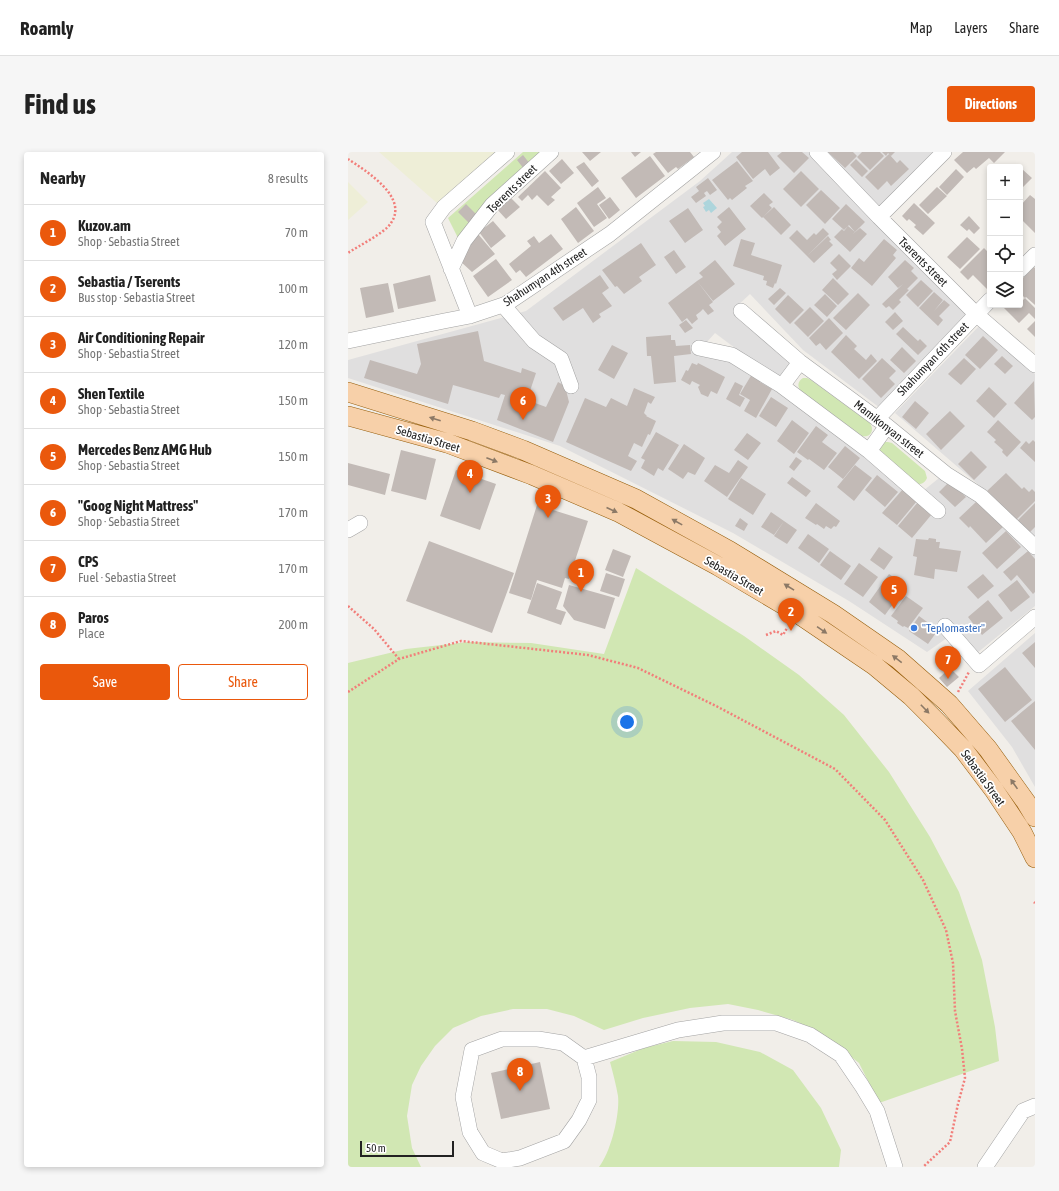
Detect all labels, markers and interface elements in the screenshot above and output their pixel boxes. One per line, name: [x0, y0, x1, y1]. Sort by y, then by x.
text: Roamly: [20, 17, 74, 39]
text: Map: [910, 20, 932, 36]
text: Layers: [954, 20, 987, 36]
text: Share: [1009, 20, 1039, 36]
button: Directions: [947, 86, 1035, 122]
text: Find us: [24, 88, 96, 120]
street label: Tserents street: [484, 161, 540, 216]
map controls: [987, 164, 1023, 308]
button: +: [987, 164, 1023, 200]
text: Nearby: [40, 168, 86, 188]
text: 8 results: [268, 171, 308, 186]
button: −: [987, 200, 1023, 236]
text: Kuzov.am: [78, 217, 131, 234]
text: 1: [50, 225, 56, 240]
text: 70 m: [285, 225, 308, 240]
text: Shop · Sebastia Street: [78, 234, 180, 249]
street label: Tserents street: [895, 234, 951, 290]
button: locate: [987, 236, 1023, 272]
street label: Shahumyan 4th street: [501, 245, 590, 309]
button: layers: [987, 272, 1023, 308]
text: Sebastia / Tserents: [78, 273, 180, 290]
text: 2: [50, 281, 56, 296]
text: 100 m: [279, 281, 308, 296]
text: Bus stop · Sebastia Street: [78, 290, 195, 305]
street label: Shahumyan 6th street: [894, 319, 972, 399]
text: Air Conditioning Repair: [78, 329, 205, 346]
text: 3: [50, 337, 56, 352]
text: 120 m: [279, 337, 308, 352]
text: Shop · Sebastia Street: [78, 346, 180, 361]
text: Shen Textile: [78, 385, 145, 402]
pin: 6: [510, 387, 536, 420]
text: 4: [50, 393, 56, 408]
text: 150 m: [279, 393, 308, 408]
street label: Mamikonyan street: [851, 397, 927, 461]
text: Shop · Sebastia Street: [78, 402, 180, 417]
one-way arrow: [429, 416, 441, 422]
street label: Sebastia Street: [395, 423, 462, 455]
text: Mercedes Benz AMG Hub: [78, 441, 212, 458]
text: 5: [50, 449, 56, 464]
text: 150 m: [279, 449, 308, 464]
text: Shop · Sebastia Street: [78, 458, 180, 473]
one-way arrow: [487, 458, 499, 464]
pin: 4: [457, 460, 483, 493]
pin: 3: [535, 485, 561, 518]
text: "Goog Night Mattress": [78, 497, 198, 514]
text: 6: [50, 505, 56, 520]
text: 170 m: [279, 505, 308, 520]
one-way arrow: [607, 507, 618, 513]
text: Shop · Sebastia Street: [78, 514, 180, 529]
one-way arrow: [671, 518, 683, 525]
text: CPS: [78, 553, 98, 570]
street label: Sebastia Street: [702, 553, 766, 599]
pin: 1: [568, 559, 594, 592]
text: 7: [50, 561, 56, 576]
text: 170 m: [279, 561, 308, 576]
text: Fuel · Sebastia Street: [78, 570, 176, 585]
pin: 5: [881, 576, 907, 609]
one-way arrow: [784, 583, 794, 591]
pin: 2: [778, 598, 804, 631]
text: Paros: [78, 609, 109, 626]
text: 8: [50, 617, 56, 632]
text: 200 m: [279, 617, 308, 632]
place label: "Teplomaster": [922, 621, 985, 635]
marker: "Teplomaster": [909, 623, 919, 633]
text: Place: [78, 626, 105, 641]
one-way arrow: [817, 626, 827, 634]
pin: 7: [935, 646, 961, 679]
one-way arrow: [892, 655, 903, 664]
button: Save: [40, 664, 170, 700]
button: Share: [178, 664, 308, 700]
one-way arrow: [920, 704, 930, 714]
your location: [617, 712, 637, 732]
street label: Sebastia Street: [958, 747, 1008, 809]
one-way arrow: [1010, 779, 1018, 790]
pin: 8: [507, 1058, 533, 1091]
scale bar: [360, 1139, 454, 1158]
text: 50 m: [366, 1142, 386, 1154]

